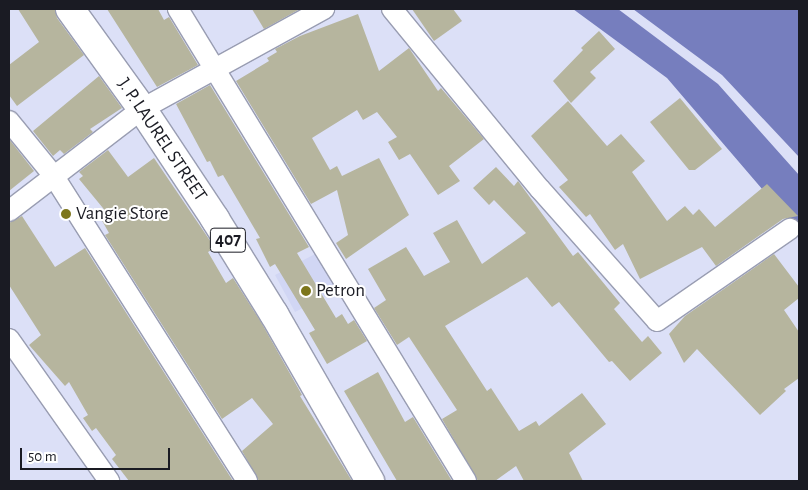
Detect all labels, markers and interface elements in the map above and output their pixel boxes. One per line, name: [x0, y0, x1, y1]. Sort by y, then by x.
street label: J. P. LAUREL STREET: [112, 74, 212, 206]
place label: Vangie Store: [76, 203, 169, 225]
marker: Vangie Store: [60, 208, 72, 220]
road number: 407: [209, 224, 247, 256]
place label: Petron: [316, 280, 365, 302]
marker: Petron: [300, 285, 312, 297]
scale bar: [22, 438, 172, 470]
text: 50 m: [28, 449, 57, 464]

